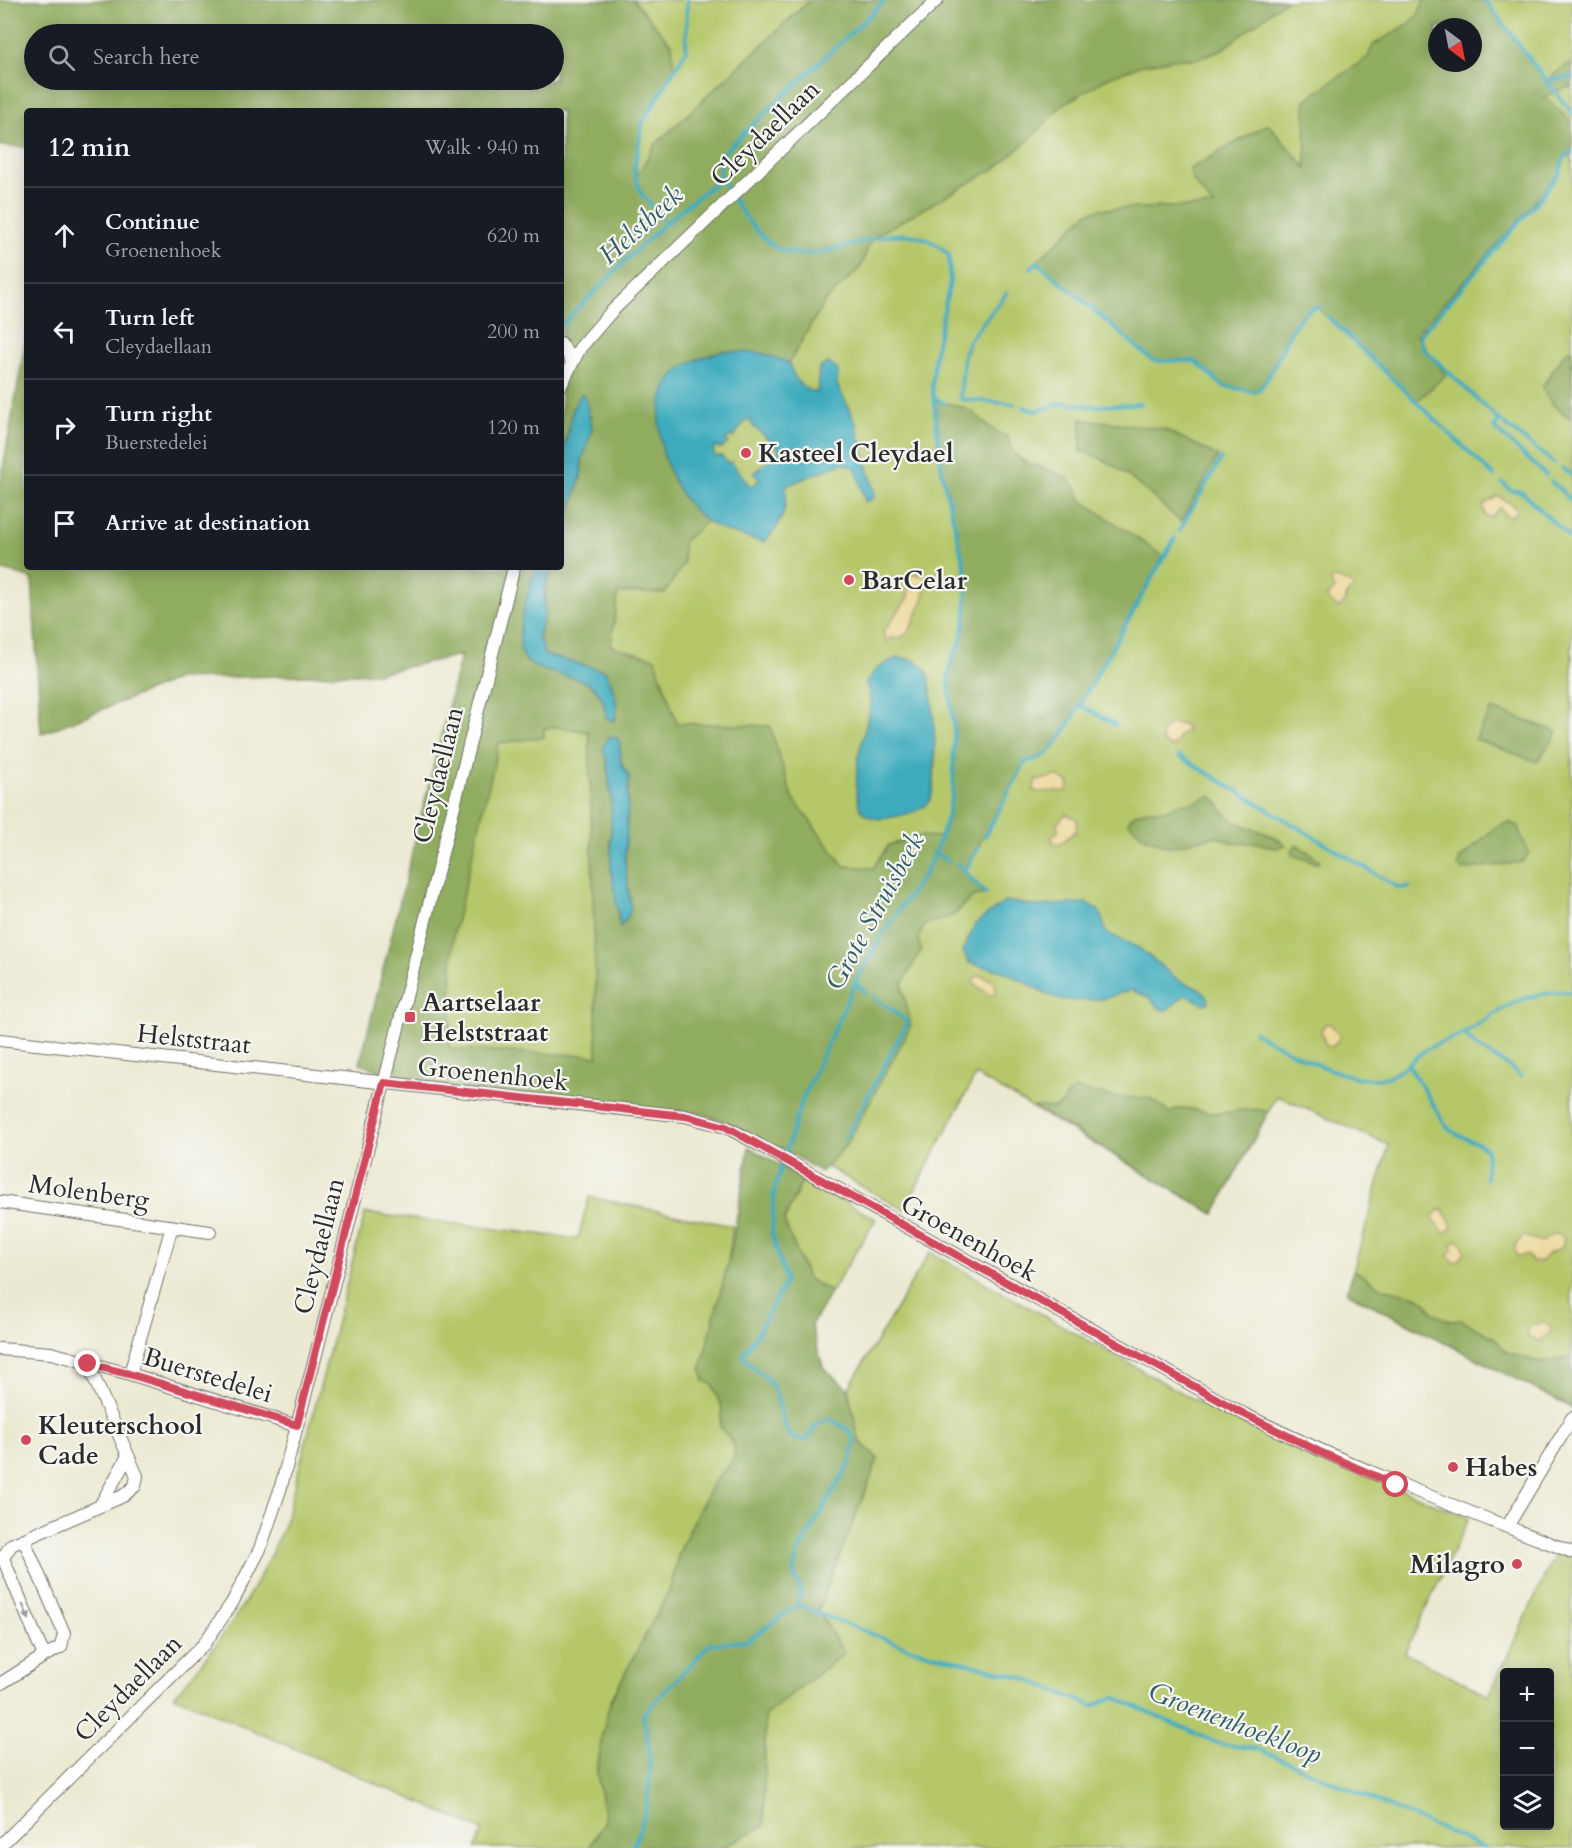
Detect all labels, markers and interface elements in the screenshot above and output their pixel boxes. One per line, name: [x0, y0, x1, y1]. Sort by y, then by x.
north arrow: [1428, 18, 1482, 72]
search box: [24, 24, 564, 90]
icon: search: [45, 41, 78, 74]
text: Search here: [93, 42, 200, 72]
street label: Cleydaellaan: [703, 72, 827, 194]
text: 12 min: [48, 130, 131, 165]
text: Walk · 940 m: [425, 134, 540, 161]
water label: Helstbeek: [591, 177, 692, 273]
text: Continue: [105, 207, 200, 237]
icon: ahead: [48, 219, 81, 252]
text: 620 m: [487, 222, 540, 249]
text: Groenenhoek: [105, 237, 221, 264]
text: Turn left: [105, 303, 194, 333]
icon: left: [48, 315, 81, 348]
text: 200 m: [487, 318, 540, 345]
text: Cleydaellaan: [105, 333, 212, 360]
text: Turn right: [105, 399, 212, 429]
icon: right: [48, 411, 81, 444]
text: 120 m: [487, 414, 540, 441]
text: Buerstedelei: [105, 429, 208, 456]
place label: Kasteel Cleydael: [758, 436, 954, 471]
marker: Kasteel Cleydael: [739, 446, 753, 460]
icon: arrive: [48, 507, 81, 540]
text: Arrive at destination: [105, 508, 310, 538]
place label: BarCelar: [861, 563, 968, 598]
marker: BarCelar: [842, 573, 856, 587]
street label: Cleydaellaan: [404, 703, 472, 847]
water label: Grote Struisbeek: [816, 825, 934, 997]
place label: Aartselaar Helststraat: [422, 985, 548, 1050]
marker: Aartselaar Helststraat: [403, 1010, 417, 1024]
street label: Helststraat: [135, 1016, 253, 1062]
street label: Groenenhoek: [416, 1049, 570, 1099]
street label: Molenberg: [26, 1166, 152, 1218]
street label: Cleydaellaan: [285, 1174, 353, 1318]
street label: Groenenhoek: [894, 1186, 1044, 1290]
street label: Buerstedelei: [139, 1339, 277, 1411]
route end: [74, 1350, 100, 1376]
place label: Kleuterschool Cade: [38, 1408, 203, 1473]
marker: Kleuterschool Cade: [19, 1433, 33, 1447]
place label: Habes: [1465, 1450, 1537, 1485]
marker: Habes: [1446, 1460, 1460, 1474]
route start: [1382, 1471, 1408, 1497]
place label: Milagro: [1410, 1547, 1505, 1582]
marker: Milagro: [1510, 1557, 1524, 1571]
one-way arrow: [22, 1603, 31, 1621]
street label: Cleydaellaan: [66, 1626, 190, 1750]
map controls: [1500, 1668, 1554, 1830]
button: +: [1500, 1668, 1554, 1722]
water label: Groenenhoekloop: [1143, 1673, 1327, 1773]
button: −: [1500, 1722, 1554, 1776]
button: layers: [1500, 1776, 1554, 1830]

